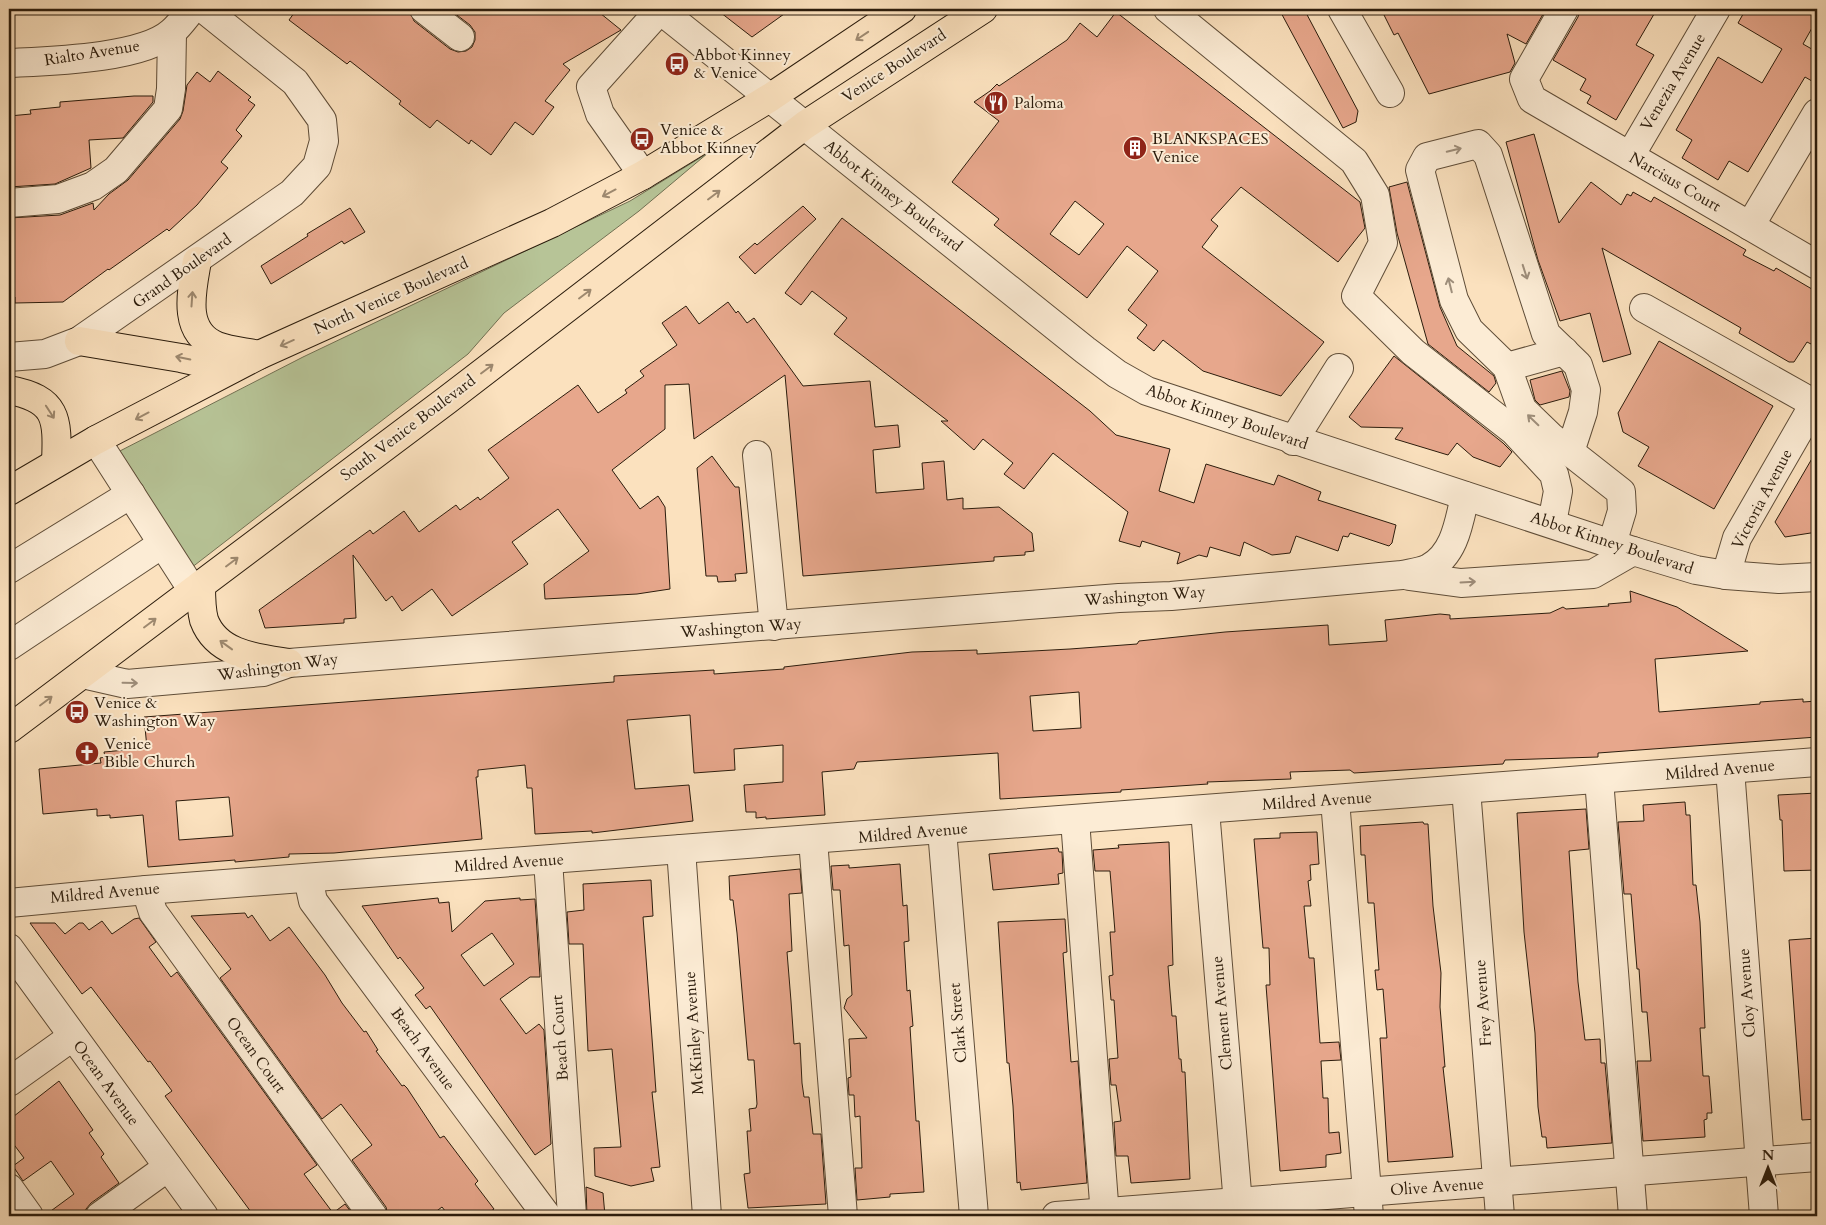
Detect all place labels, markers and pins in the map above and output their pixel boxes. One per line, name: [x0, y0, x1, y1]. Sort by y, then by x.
place label: Abbot Kinney & Venice: [694, 44, 791, 84]
bus stop icon: Abbot Kinney & Venice: [664, 51, 690, 77]
restaurant icon: Paloma: [983, 90, 1009, 116]
place label: Paloma: [1014, 92, 1064, 114]
place label: Venice & Abbot Kinney: [660, 119, 757, 159]
bus stop icon: Venice & Abbot Kinney: [629, 126, 655, 152]
place label: BLANKSPACES Venice: [1152, 128, 1268, 168]
building icon: BLANKSPACES Venice: [1122, 135, 1148, 161]
place label: Venice & Washington Way: [93, 692, 216, 732]
bus stop icon: Venice & Washington Way: [64, 699, 90, 725]
place label: Venice Bible Church: [104, 733, 196, 773]
church icon: Venice Bible Church: [74, 740, 100, 766]

